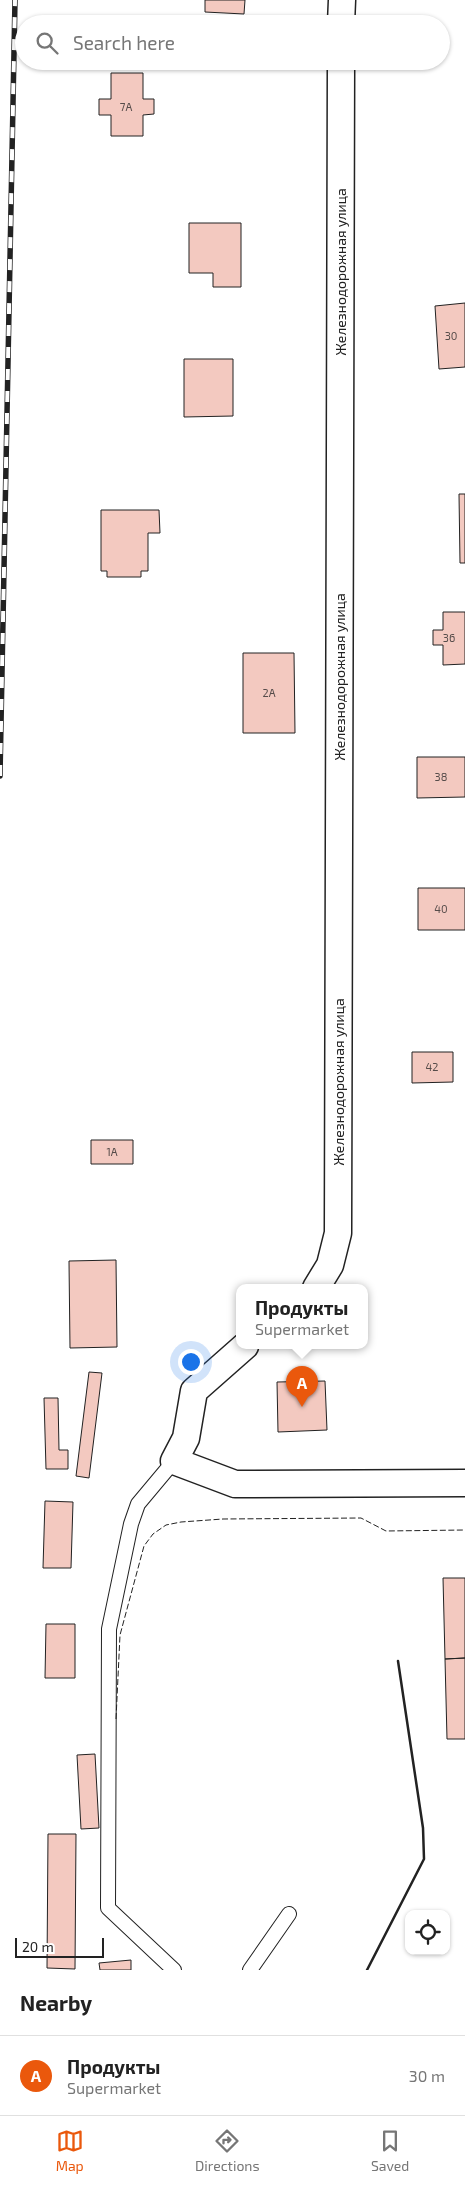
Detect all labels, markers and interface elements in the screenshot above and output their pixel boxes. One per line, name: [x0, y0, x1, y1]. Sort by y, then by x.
search box: [15, 15, 450, 70]
icon: search: [33, 29, 61, 57]
text: Search here: [73, 31, 175, 54]
house number: 7А: [120, 100, 132, 113]
street label: Железнодорожная улица: [332, 188, 349, 356]
house number: 30: [445, 329, 457, 342]
street label: Железнодорожная улица: [331, 593, 348, 761]
house number: 36: [443, 631, 455, 644]
house number: 2А: [262, 686, 276, 699]
house number: 38: [435, 770, 447, 783]
house number: 40: [434, 902, 448, 915]
street label: Железнодорожная улица: [330, 998, 347, 1166]
house number: 42: [426, 1060, 438, 1073]
house number: 1А: [106, 1145, 118, 1158]
popup: [236, 1284, 368, 1349]
text: Продукты: [255, 1296, 348, 1319]
text: Supermarket: [255, 1319, 349, 1338]
your location: [178, 1349, 204, 1375]
pin: A: [286, 1366, 318, 1407]
map controls: [405, 1910, 450, 1955]
button: locate: [405, 1910, 450, 1955]
scale bar: [15, 1935, 104, 1958]
text: 20 m: [22, 1938, 54, 1955]
text: Nearby: [20, 1990, 92, 2015]
text: Продукты: [67, 2055, 160, 2078]
text: A: [31, 2066, 41, 2085]
text: 30 m: [409, 2066, 445, 2085]
text: Supermarket: [67, 2078, 161, 2097]
tab: Map: [56, 2127, 84, 2174]
tab: Directions: [195, 2127, 260, 2174]
tab: Saved: [371, 2127, 409, 2174]

